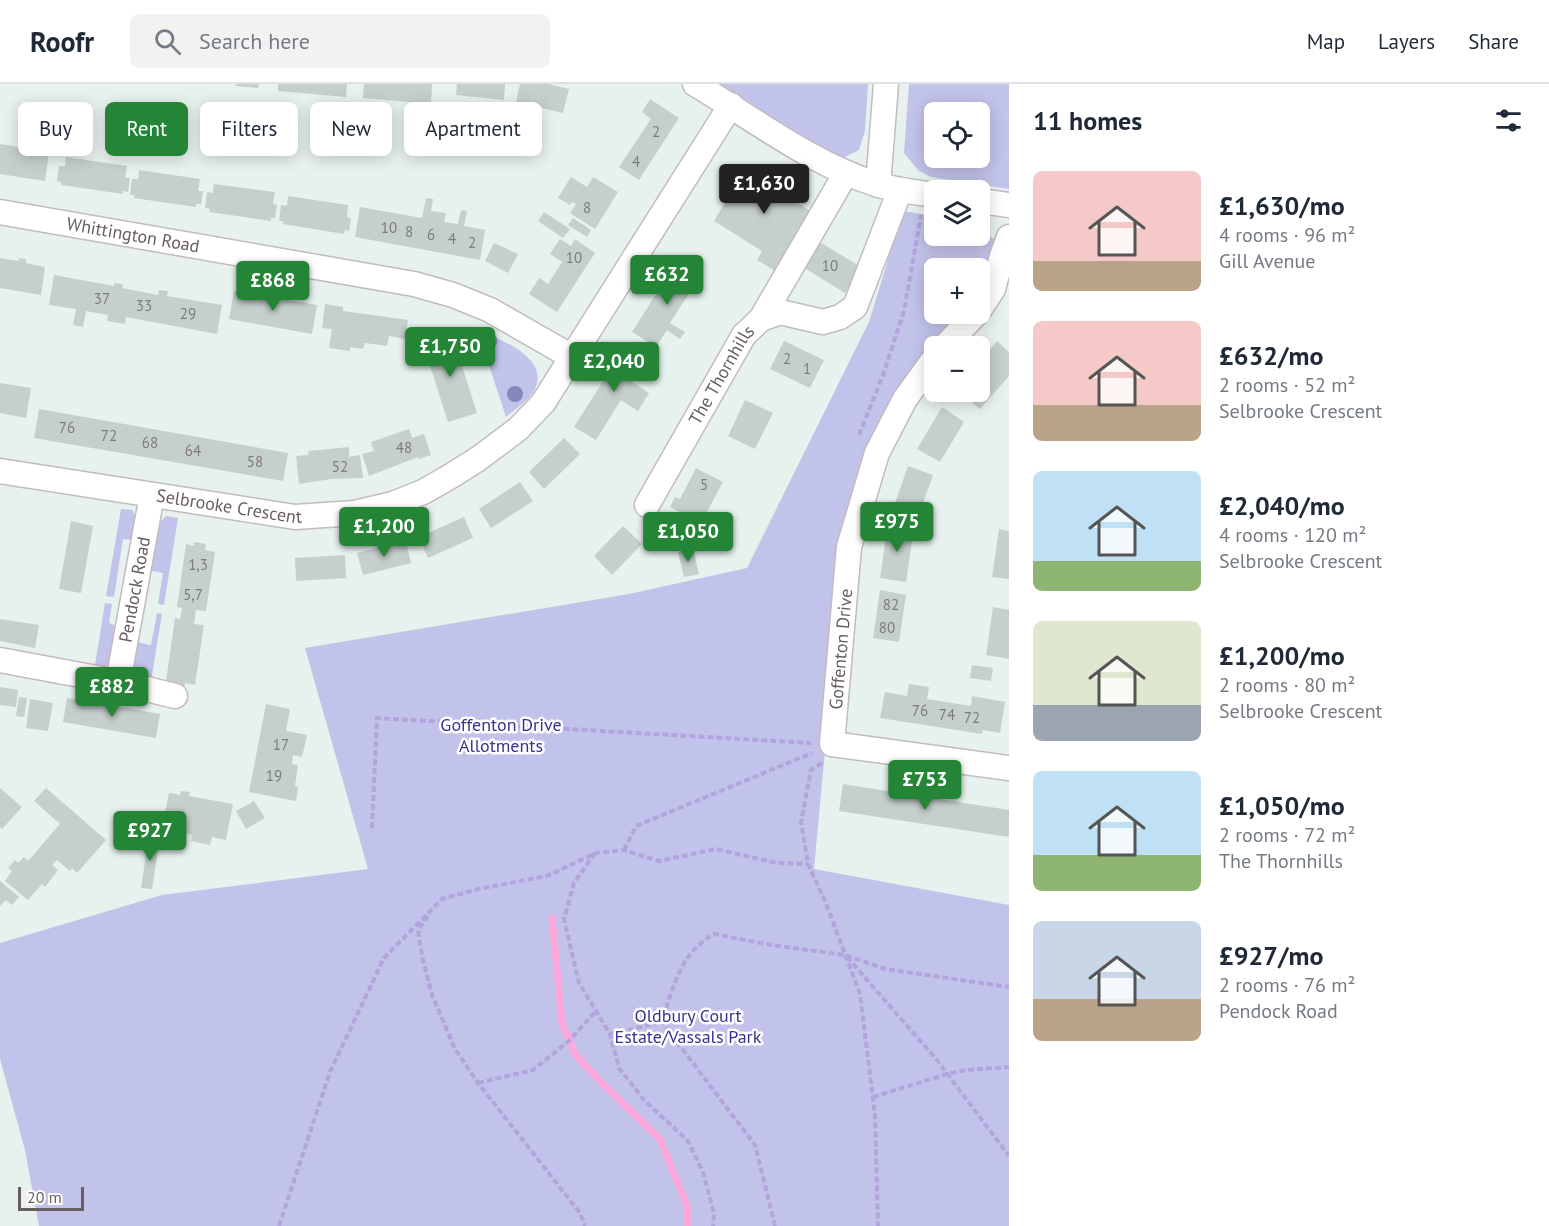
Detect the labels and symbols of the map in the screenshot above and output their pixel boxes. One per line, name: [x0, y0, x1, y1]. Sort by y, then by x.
house number: 2: [652, 122, 660, 141]
house number: 4: [632, 152, 640, 171]
pin: £1,630: [715, 164, 813, 215]
house number: 8: [583, 198, 591, 217]
street label: Whittington Road: [65, 212, 201, 257]
house number: 10: [381, 218, 397, 237]
house number: 8: [405, 222, 413, 241]
house number: 6: [427, 225, 435, 244]
house number: 4: [448, 229, 456, 248]
house number: 2: [468, 233, 476, 252]
house number: 10: [566, 248, 582, 267]
pin: £632: [631, 255, 703, 306]
house number: 10: [822, 256, 838, 275]
pin: £868: [237, 261, 309, 312]
house number: 37: [94, 289, 110, 308]
house number: 33: [136, 296, 152, 315]
house number: 29: [180, 304, 196, 323]
street label: The Thornhills: [683, 319, 759, 429]
pin: £1,750: [401, 327, 499, 378]
pin: £2,040: [565, 342, 663, 393]
house number: 2: [783, 349, 791, 368]
house number: 1: [803, 359, 811, 378]
house number: 76: [59, 418, 75, 437]
house number: 72: [101, 426, 117, 445]
house number: 68: [142, 433, 158, 452]
house number: 48: [396, 438, 412, 457]
house number: 64: [185, 441, 201, 460]
house number: 58: [247, 452, 263, 471]
house number: 52: [332, 457, 348, 476]
house number: 5: [700, 475, 708, 494]
street label: Selbrooke Crescent: [155, 484, 303, 528]
pin: £975: [861, 502, 933, 553]
pin: £1,200: [335, 507, 433, 558]
pin: £1,050: [639, 512, 737, 563]
street label: Pendock Road: [113, 535, 155, 644]
house number: 1,3: [188, 555, 208, 574]
house number: 5,7: [183, 585, 203, 604]
street label: Goffenton Drive: [824, 588, 857, 710]
house number: 82: [883, 595, 899, 614]
house number: 80: [879, 618, 895, 637]
pin: £882: [76, 667, 148, 718]
house number: 76: [912, 701, 928, 720]
house number: 74: [939, 705, 955, 724]
house number: 72: [964, 708, 980, 727]
park label: Goffenton Drive Allotments: [440, 713, 562, 757]
house number: 17: [273, 735, 289, 754]
pin: £753: [889, 760, 961, 811]
house number: 19: [266, 766, 282, 785]
pin: £927: [114, 811, 186, 862]
park label: Oldbury Court Estate/Vassals Park: [615, 1004, 762, 1048]
scale bar: [18, 1184, 84, 1212]

